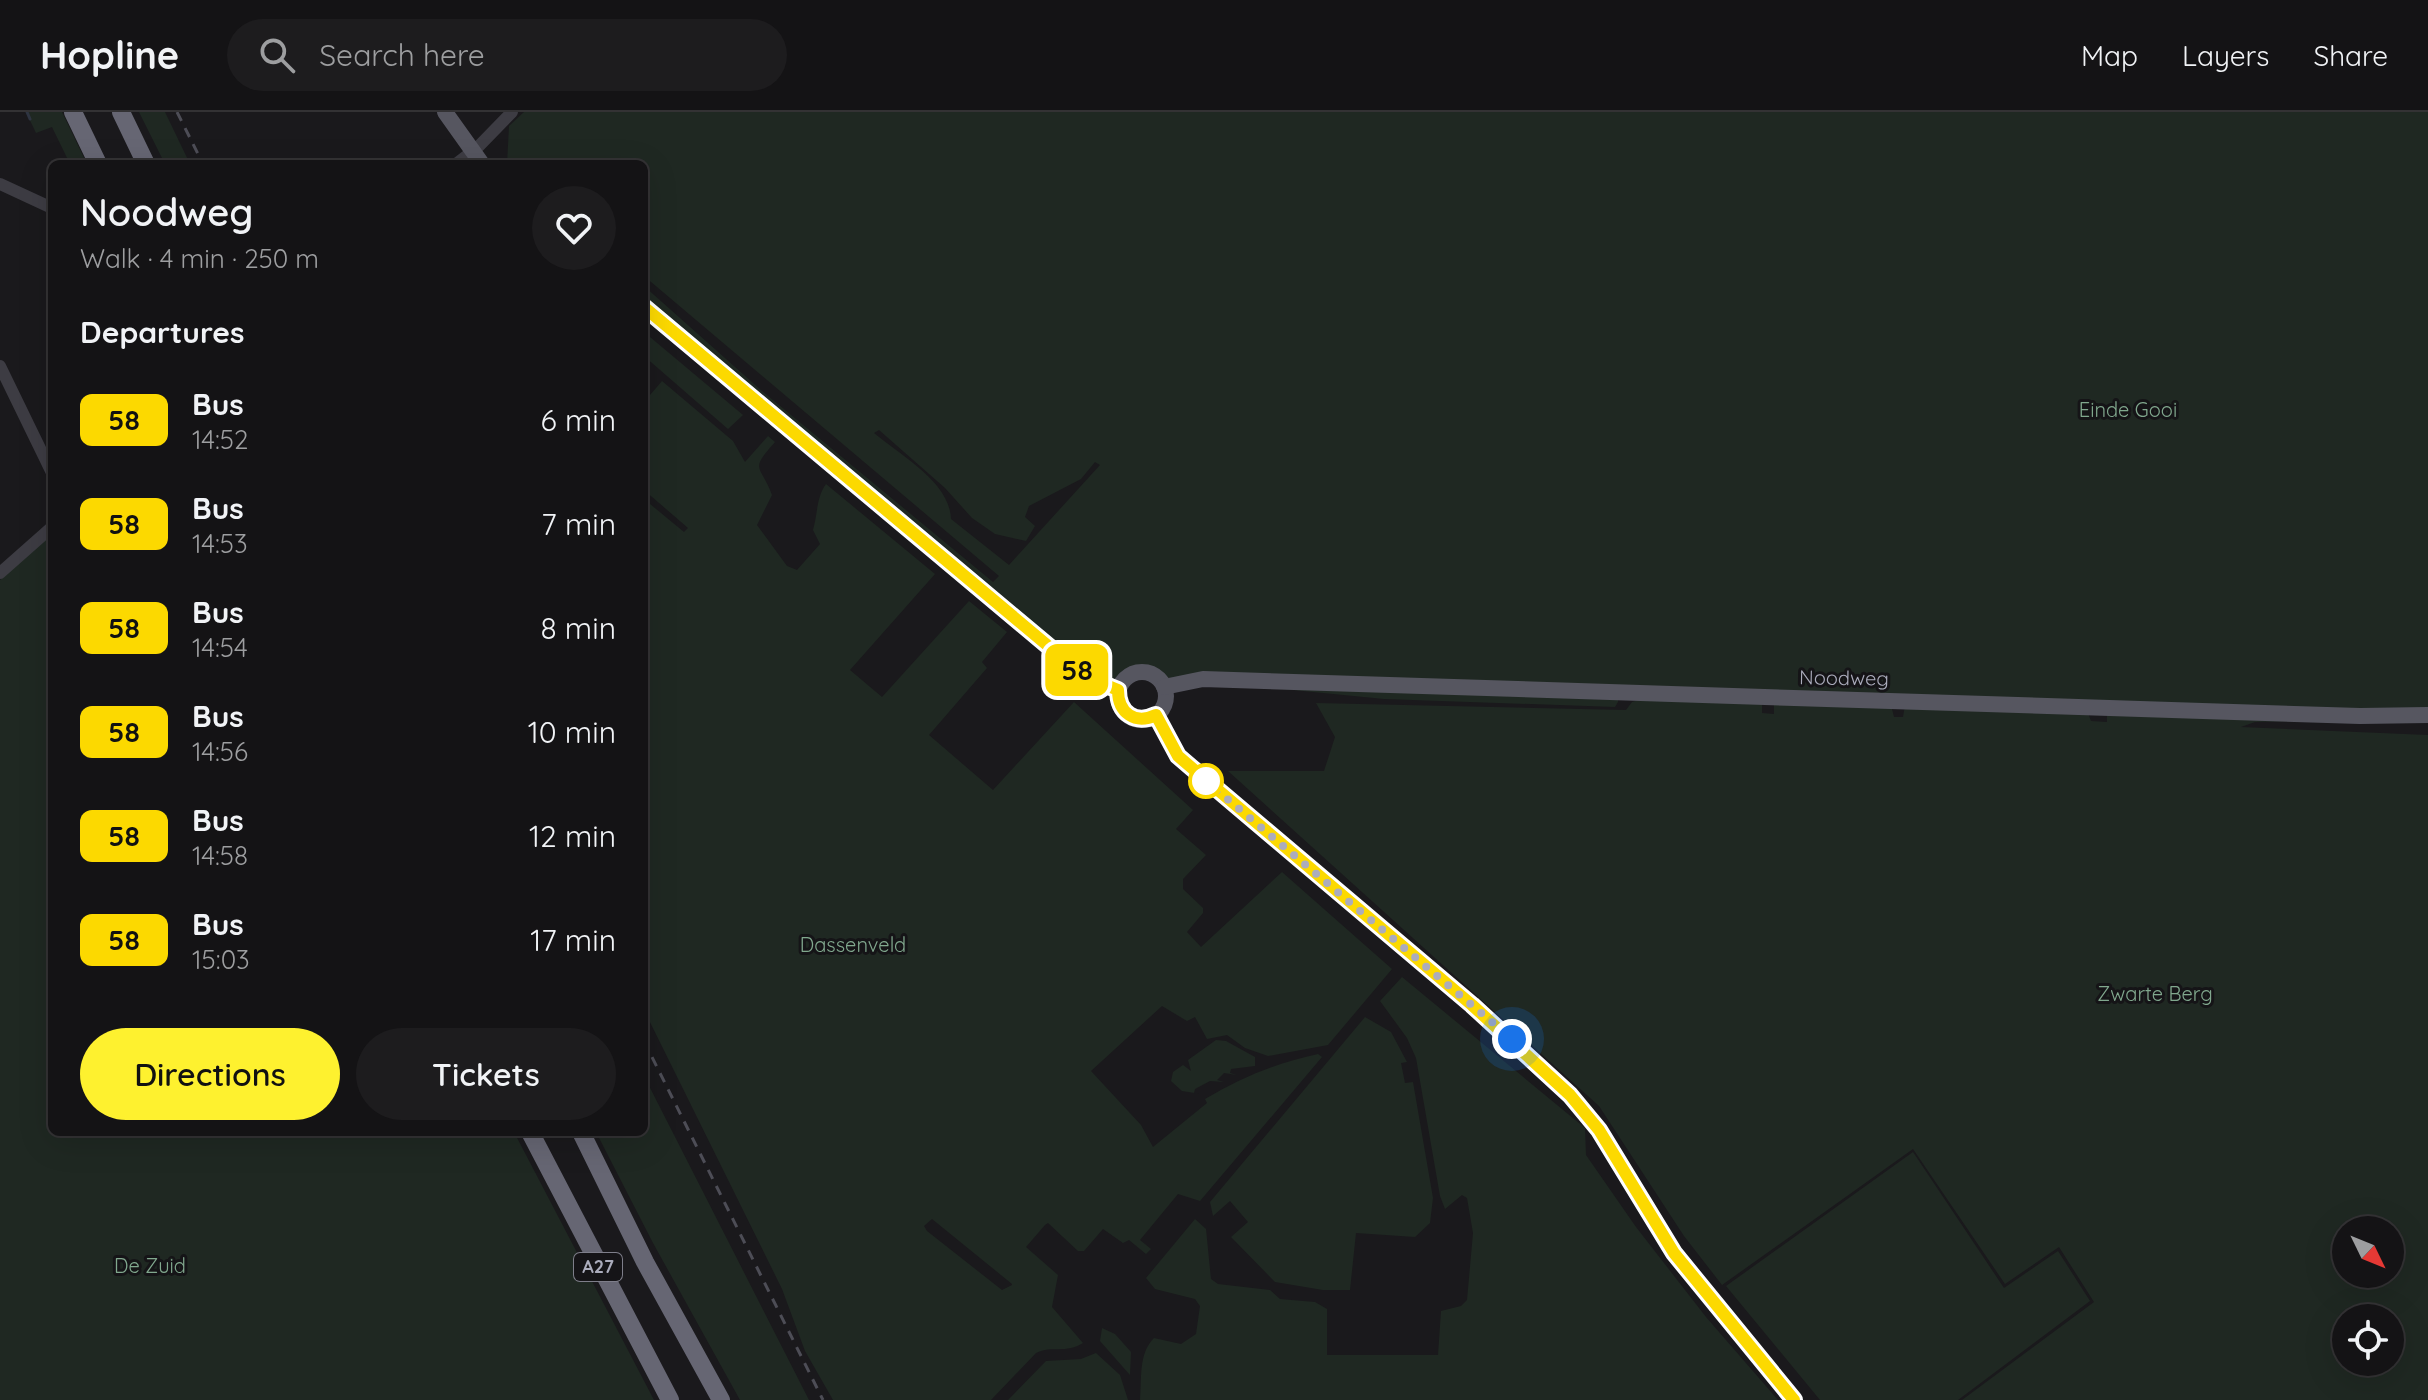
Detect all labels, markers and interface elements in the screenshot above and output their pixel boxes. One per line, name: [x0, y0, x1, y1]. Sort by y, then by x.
search box: [227, 19, 787, 91]
text: Hopline: [40, 31, 179, 79]
icon: search: [255, 33, 299, 77]
text: Search here: [319, 36, 485, 74]
text: Map: [2081, 38, 2138, 73]
text: Layers: [2182, 38, 2269, 73]
text: Share: [2313, 38, 2388, 73]
button: heart: [532, 186, 616, 270]
text: Noodweg: [80, 188, 253, 236]
text: Walk · 4 min · 250 m: [80, 242, 319, 275]
text: Departures: [80, 313, 245, 351]
text: Bus: [192, 385, 244, 423]
park label: Einde Gooi: [2079, 397, 2177, 422]
text: 6 min: [541, 401, 616, 439]
text: 58: [108, 402, 140, 437]
text: 14:52: [192, 423, 248, 456]
text: Bus: [192, 489, 244, 527]
text: 7 min: [541, 505, 616, 543]
text: 58: [108, 506, 140, 541]
text: 14:53: [192, 527, 248, 560]
text: Bus: [192, 593, 244, 631]
text: 8 min: [540, 609, 616, 647]
text: 58: [108, 610, 140, 645]
text: 14:54: [192, 631, 248, 664]
line badge: 58: [1041, 644, 1113, 696]
text: 58: [1061, 652, 1093, 687]
street label: Noodweg: [1799, 664, 1889, 691]
text: Bus: [192, 697, 244, 735]
text: 10 min: [528, 713, 616, 751]
text: 58: [108, 714, 140, 749]
text: 14:56: [192, 735, 248, 768]
unlabelled marker: [1189, 764, 1223, 798]
text: Bus: [192, 801, 244, 839]
text: 12 min: [529, 817, 616, 855]
text: 58: [108, 818, 140, 853]
text: 14:58: [192, 839, 248, 872]
text: Bus: [192, 905, 244, 943]
text: 17 min: [530, 921, 616, 959]
text: 58: [108, 922, 140, 957]
park label: Dassenveld: [800, 932, 906, 957]
text: 15:03: [192, 943, 250, 976]
park label: Zwarte Berg: [2097, 981, 2213, 1006]
your location: [1492, 1019, 1532, 1059]
button: Directions: [80, 1028, 340, 1120]
button: Tickets: [356, 1028, 616, 1120]
north arrow: [2332, 1216, 2404, 1288]
map controls: [2332, 1216, 2404, 1376]
park label: De Zuid: [114, 1253, 186, 1278]
road number: A27: [574, 1253, 622, 1281]
button: locate: [2332, 1304, 2404, 1376]

